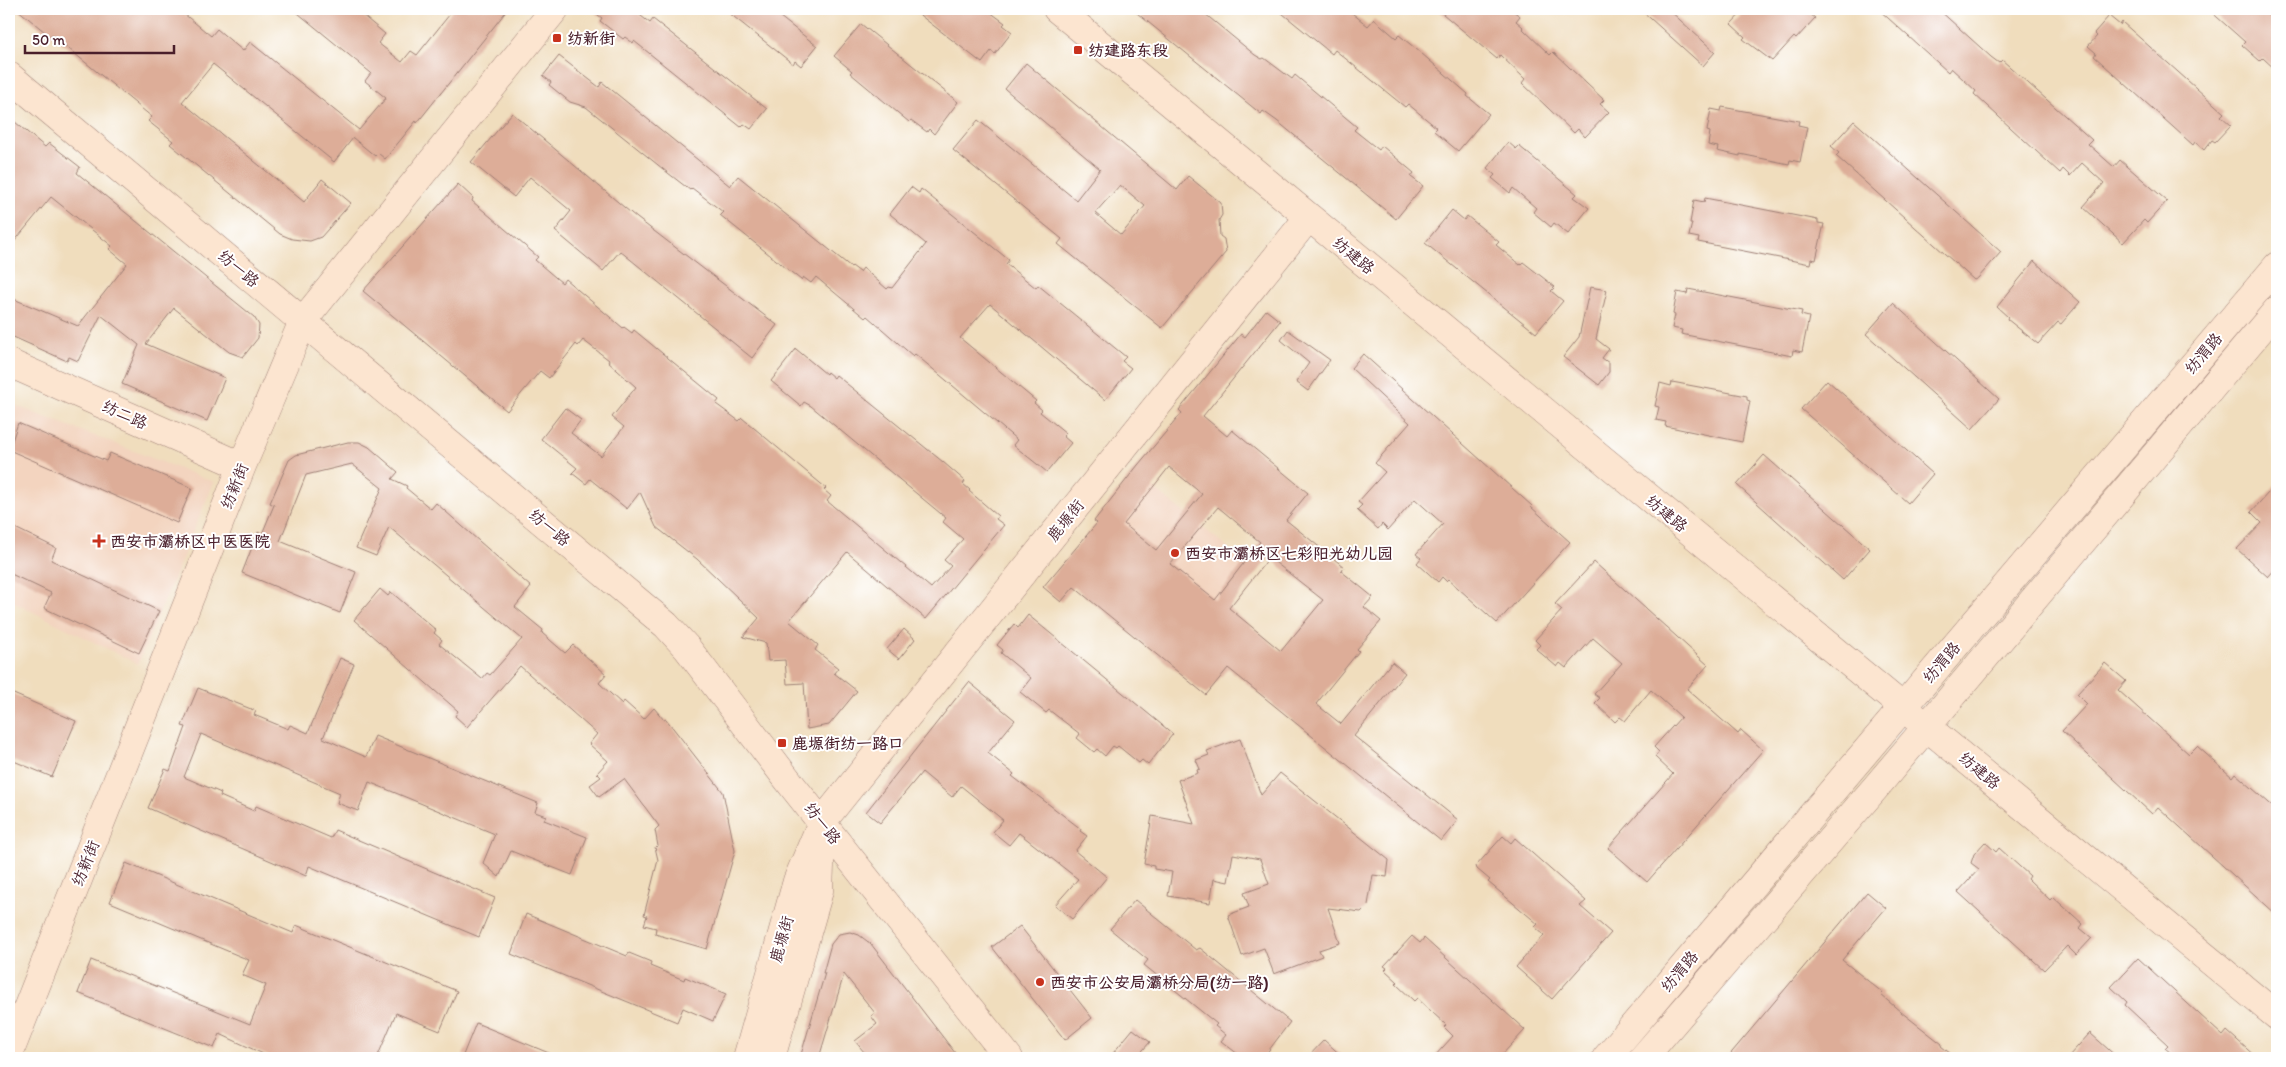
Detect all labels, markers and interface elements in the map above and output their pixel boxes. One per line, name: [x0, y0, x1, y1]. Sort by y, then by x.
scale bar: [25, 22, 174, 54]
place label: 纺新街: [567, 29, 615, 48]
text: 50 m: [32, 31, 65, 49]
marker: 纺新街: [551, 32, 563, 44]
place label: 纺建路东段: [1088, 41, 1168, 60]
marker: 纺建路东段: [1072, 44, 1084, 56]
street label: 纺建路: [1329, 233, 1378, 278]
street label: 纺一路: [214, 246, 263, 291]
street label: 纺渭路: [2181, 329, 2226, 378]
street label: 纺二路: [99, 396, 151, 433]
street label: 纺新街: [217, 460, 252, 512]
street label: 纺建路: [1642, 491, 1691, 536]
street label: 鹿塬街: [1043, 496, 1088, 545]
street label: 纺一路: [525, 505, 574, 550]
place label: 西安市灞桥区中医医院: [110, 532, 270, 551]
marker: 西安市灞桥区中医医院: [92, 534, 106, 548]
place label: 西安市灞桥区七彩阳光幼儿园: [1185, 544, 1393, 563]
marker: 西安市灞桥区七彩阳光幼儿园: [1169, 547, 1181, 559]
street label: 纺渭路: [1919, 638, 1964, 687]
place label: 鹿塬街纺一路口: [792, 734, 904, 753]
marker: 鹿塬街纺一路口: [776, 737, 788, 749]
street label: 纺建路: [1955, 748, 2004, 793]
street label: 纺一路: [800, 799, 845, 848]
street label: 纺新街: [68, 837, 103, 889]
street label: 鹿塬街: [766, 913, 797, 965]
street label: 纺渭路: [1657, 947, 1702, 996]
place label: 西安市公安局灞桥分局(纺一路): [1050, 973, 1268, 993]
marker: 西安市公安局灞桥分局(纺一路): [1034, 976, 1046, 988]

